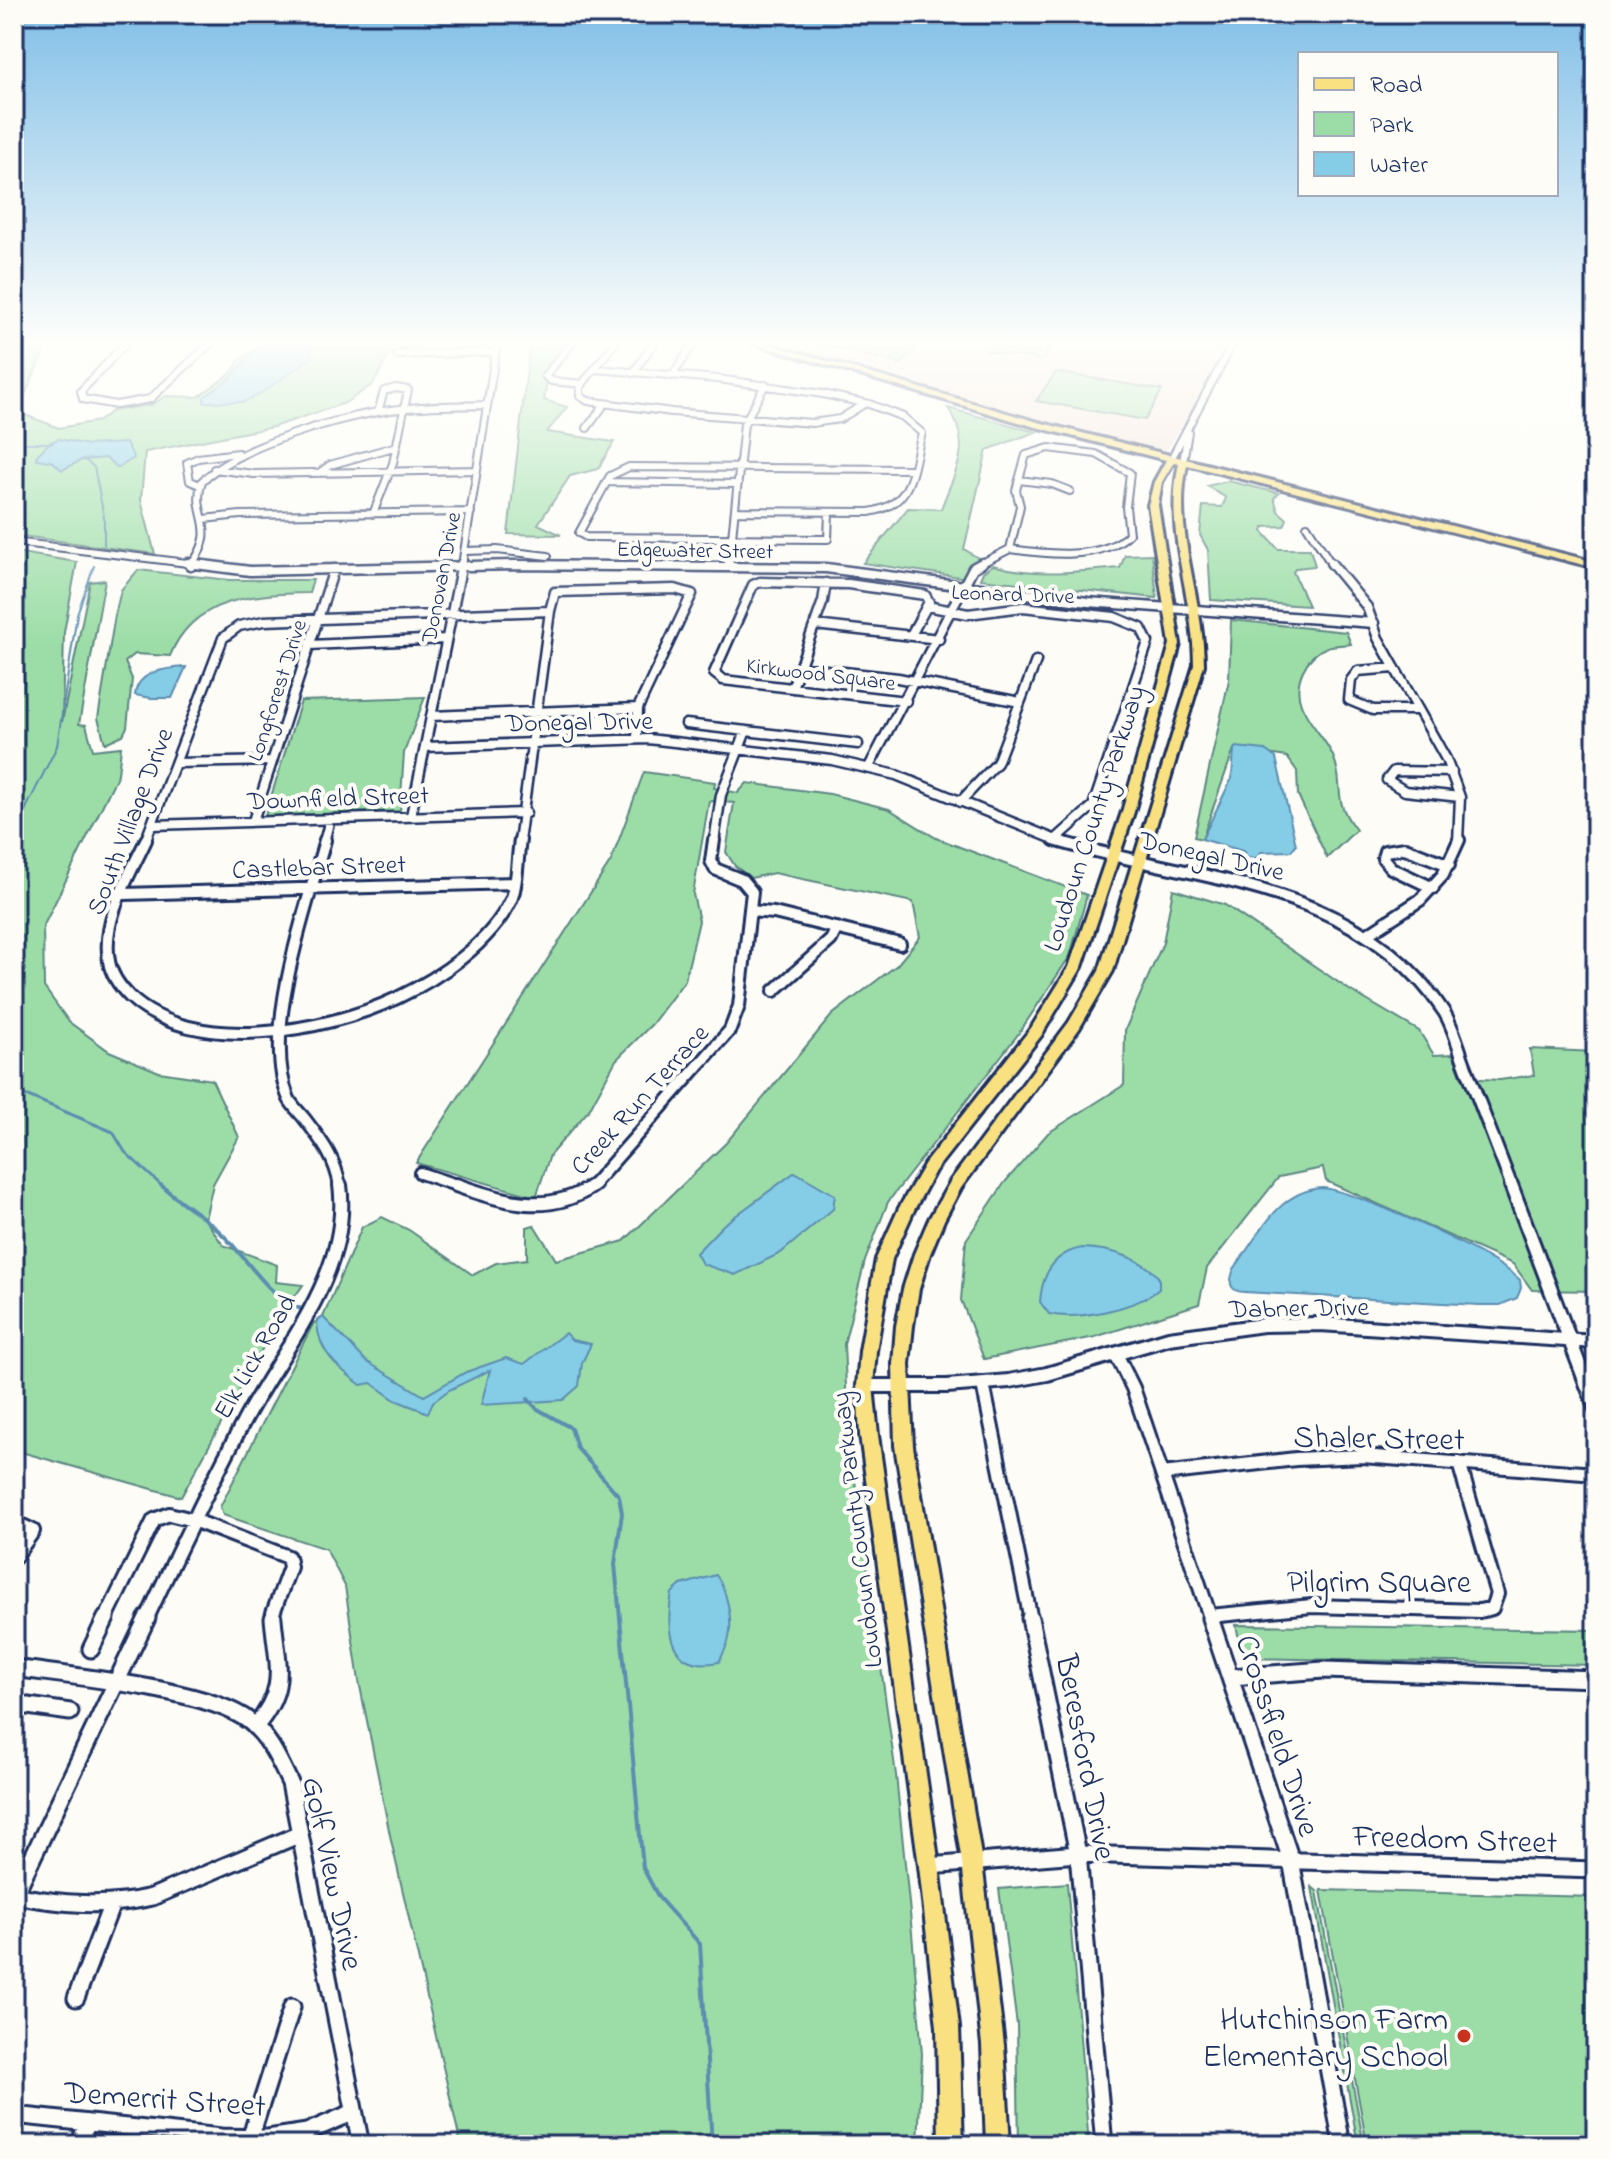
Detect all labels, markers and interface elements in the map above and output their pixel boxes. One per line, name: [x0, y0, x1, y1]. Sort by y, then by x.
legend: [1298, 52, 1558, 196]
text: Road: [1370, 69, 1423, 104]
text: Park: [1370, 109, 1414, 144]
text: Water: [1370, 149, 1428, 184]
street label: Donovan Drive: [414, 509, 471, 647]
street label: Edgewater Street: [616, 535, 774, 570]
street label: Leonard Drive: [951, 578, 1075, 614]
street label: Longforest Drive: [241, 616, 318, 766]
street label: Kirkwood Square: [744, 651, 897, 701]
street label: Loudoun County Parkway: [1035, 681, 1157, 957]
street label: Donegal Drive: [504, 704, 654, 744]
street label: South Village Drive: [79, 723, 185, 921]
street label: Downfield Street: [246, 778, 430, 822]
street label: Donegal Drive: [1134, 823, 1288, 893]
street label: Castlebar Street: [231, 847, 407, 891]
street label: Creek Run Terrace: [563, 1017, 720, 1185]
street label: Elk Lick Road: [206, 1288, 308, 1427]
street label: Dabner Drive: [1228, 1290, 1370, 1330]
street label: Loudoun County Parkway: [823, 1389, 895, 1670]
street label: Shaler Street: [1293, 1416, 1465, 1465]
street label: Pilgrim Square: [1287, 1561, 1472, 1608]
street label: Crossfield Drive: [1221, 1629, 1331, 1844]
street label: Beresford Drive: [1040, 1650, 1127, 1865]
street label: Golf View Drive: [287, 1773, 374, 1975]
street label: Freedom Street: [1351, 1814, 1558, 1869]
place label: Hutchinson Farm Elementary School: [1203, 1998, 1448, 2082]
marker: Hutchinson Farm Elementary School: [1455, 2027, 1473, 2045]
street label: Demerrit Street: [61, 2071, 267, 2132]

